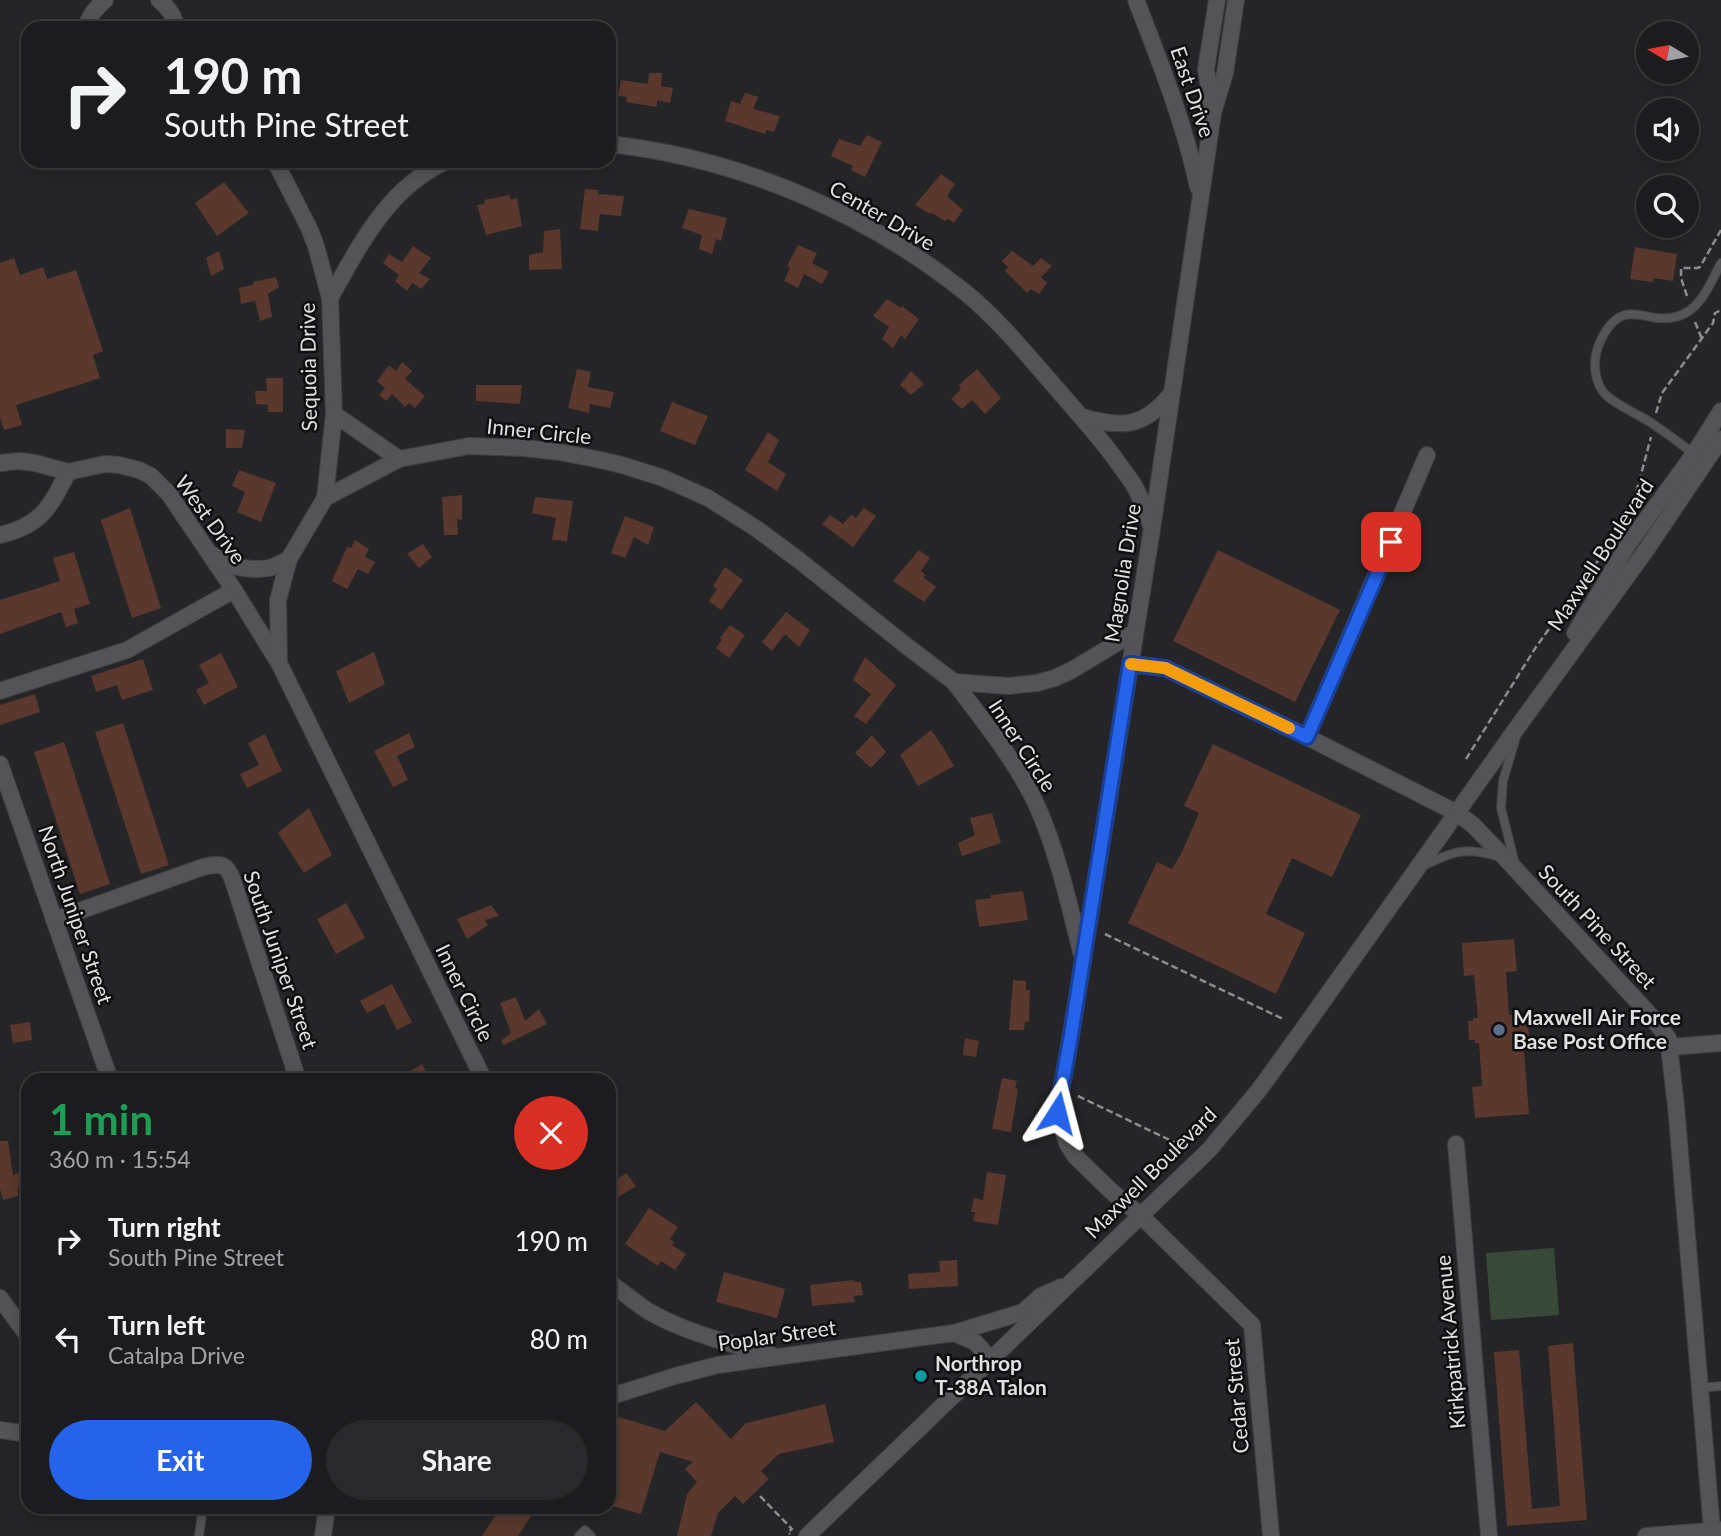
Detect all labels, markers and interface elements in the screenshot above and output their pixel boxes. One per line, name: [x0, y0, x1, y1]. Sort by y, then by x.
north arrow: [1636, 21, 1699, 84]
map controls: [1636, 21, 1699, 238]
street label: East Drive: [1166, 43, 1221, 140]
text: 190 m: [164, 46, 302, 104]
icon: right: [49, 49, 140, 140]
button: sound: [1636, 98, 1699, 161]
text: South Pine Street: [164, 105, 409, 144]
street label: Center Drive: [826, 174, 940, 255]
button: search: [1636, 175, 1699, 238]
street label: Sequoia Drive: [294, 302, 321, 432]
street label: Inner Circle: [486, 413, 593, 448]
street label: West Drive: [171, 470, 252, 568]
street label: Maxwell Boulevard: [1541, 474, 1658, 635]
street label: Magnolia Drive: [1098, 502, 1145, 644]
pin: [1361, 512, 1421, 572]
icon: arrive: [1372, 523, 1410, 561]
street label: Inner Circle: [984, 694, 1062, 796]
street label: North Juniper Street: [34, 822, 119, 1007]
street label: South Pine Street: [1534, 859, 1662, 994]
street label: South Juniper Street: [239, 867, 324, 1052]
street label: Inner Circle: [431, 940, 500, 1045]
place label: Maxwell Air Force Base Post Office: [1513, 1004, 1681, 1053]
marker: Maxwell Air Force Base Post Office: [1491, 1022, 1507, 1038]
position arrow: [1020, 1076, 1094, 1150]
text: 1 min: [49, 1094, 153, 1144]
button: close: [514, 1096, 588, 1170]
street label: Maxwell Boulevard: [1079, 1101, 1221, 1243]
text: 360 m · 15:54: [49, 1145, 191, 1173]
text: Turn right: [108, 1211, 221, 1243]
icon: right: [49, 1222, 87, 1260]
text: 190 m: [515, 1225, 588, 1257]
text: South Pine Street: [108, 1243, 284, 1271]
street label: Kirkpatrick Avenue: [1429, 1254, 1470, 1430]
text: Turn left: [108, 1309, 205, 1341]
street label: Poplar Street: [716, 1314, 838, 1355]
icon: left: [49, 1320, 87, 1358]
text: 80 m: [530, 1323, 588, 1355]
street label: Cedar Street: [1218, 1337, 1253, 1454]
text: Catalpa Drive: [108, 1341, 245, 1369]
place label: Northrop T-38A Talon: [935, 1350, 1047, 1399]
marker: Northrop T-38A Talon: [913, 1368, 929, 1384]
button: Exit: [49, 1420, 312, 1500]
button: Share: [326, 1420, 588, 1500]

